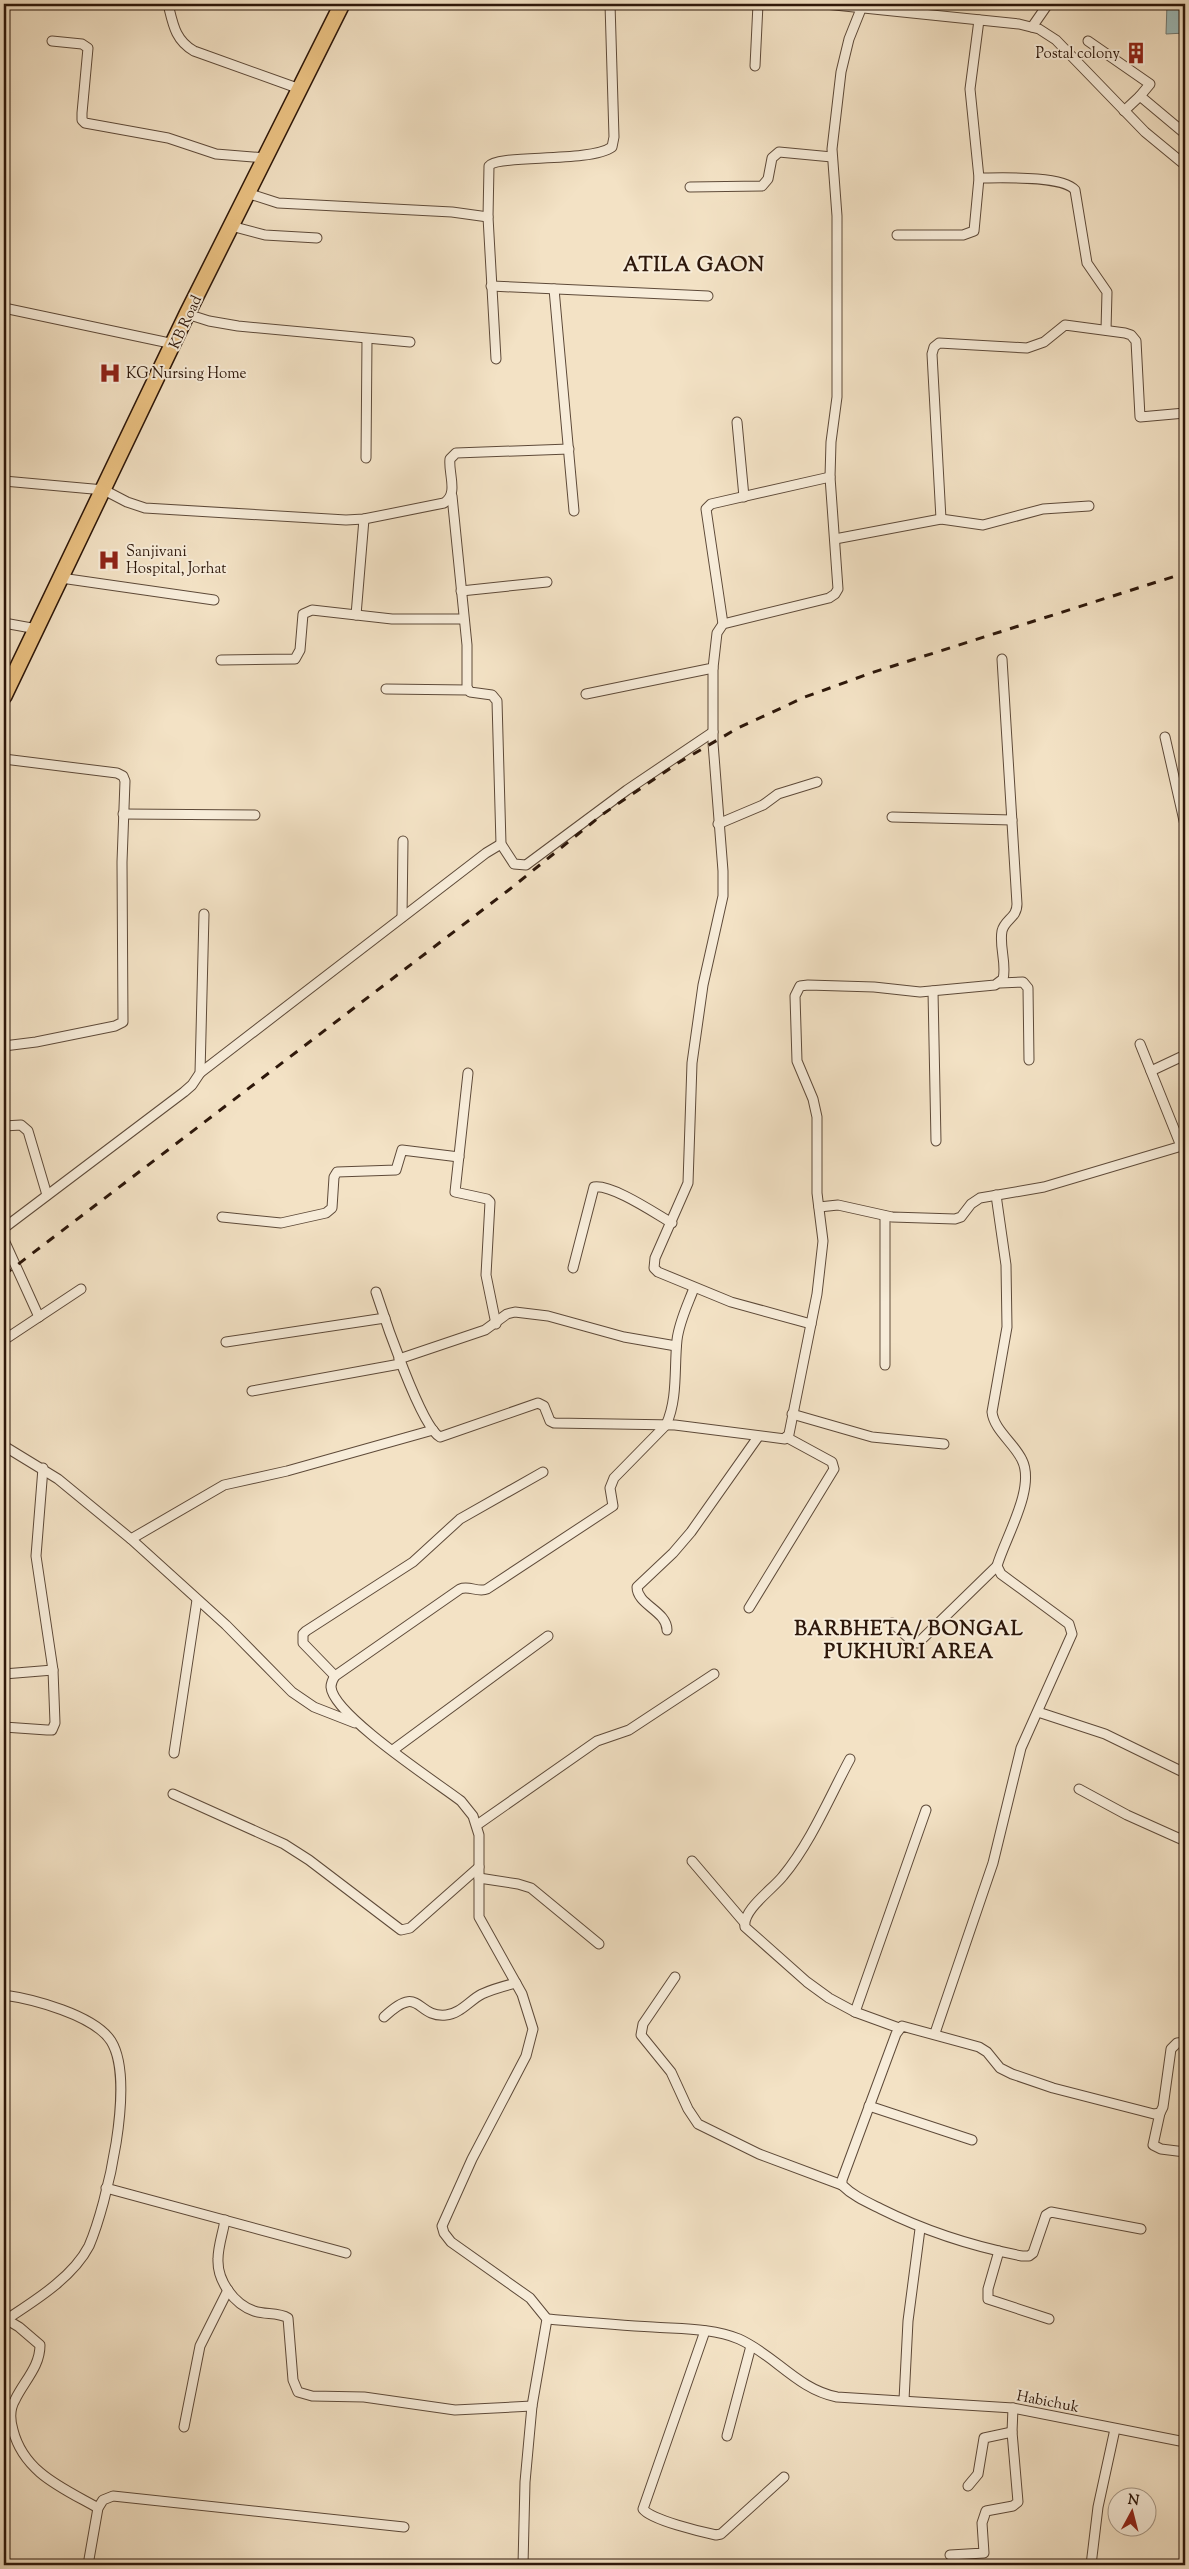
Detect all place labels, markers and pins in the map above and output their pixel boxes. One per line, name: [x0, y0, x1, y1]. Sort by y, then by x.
building icon: Postal colony: [1123, 40, 1149, 66]
place label: Postal colony: [1036, 44, 1121, 65]
hospital icon: KG Nursing Home: [97, 360, 123, 386]
place label: KG Nursing Home: [126, 364, 247, 385]
place label: Sanjivani Hospital, Jorhat: [126, 542, 226, 580]
hospital icon: Sanjivani Hospital, Jorhat: [96, 547, 122, 573]

